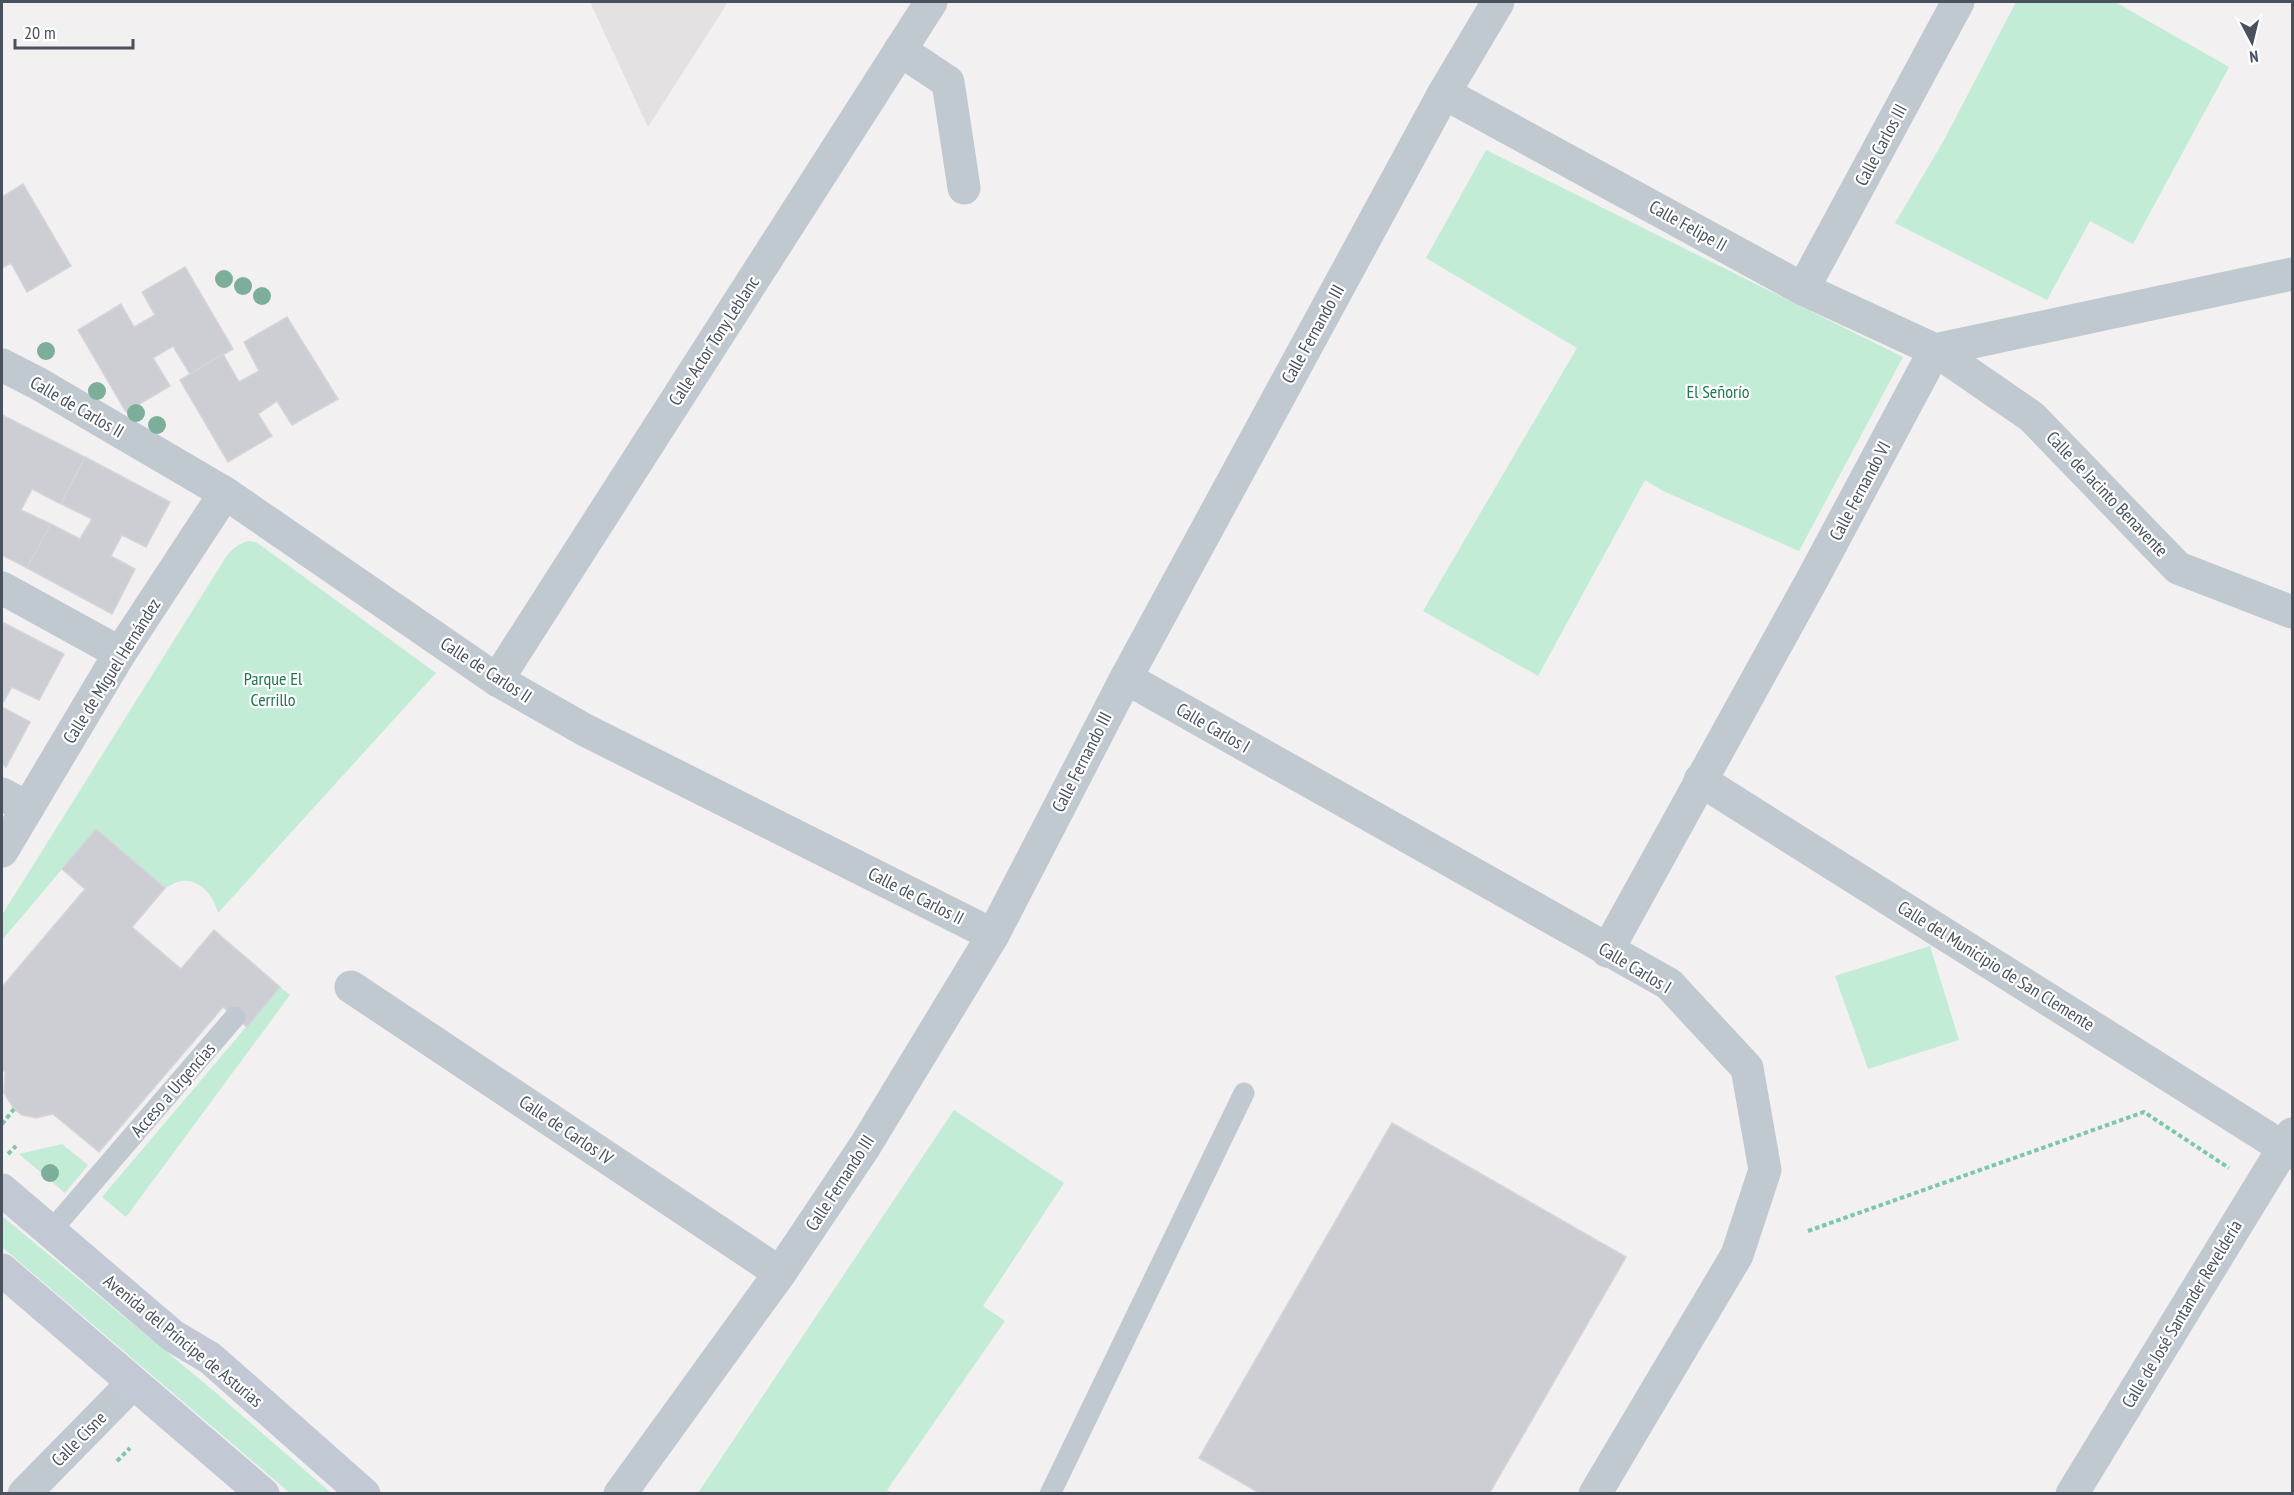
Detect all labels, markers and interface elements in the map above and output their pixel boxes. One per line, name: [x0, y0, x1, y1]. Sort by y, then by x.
scale bar: [15, 12, 134, 50]
north arrow: [2222, 12, 2282, 72]
text: 20 m: [24, 21, 56, 44]
text: N: [2248, 46, 2259, 67]
street label: Calle Carlos III: [1849, 100, 1912, 190]
street label: Calle Felipe II: [1645, 195, 1731, 256]
street label: Calle Actor Tony Leblanc: [663, 271, 764, 410]
street label: Calle Fernando III: [1276, 280, 1349, 387]
street label: Calle de Carlos II: [26, 371, 128, 443]
park label: El Señorío: [1686, 380, 1750, 403]
street label: Calle de Jacinto Benavente: [2042, 426, 2173, 561]
street label: Calle Fernando VI: [1824, 437, 1895, 544]
street label: Calle de Miguel Hernández: [58, 594, 166, 748]
street label: Calle de Carlos II: [436, 632, 536, 708]
park label: Parque El Cerrillo: [244, 667, 303, 711]
street label: Calle Carlos I: [1172, 697, 1254, 758]
street label: Calle Fernando III: [1046, 708, 1117, 816]
street label: Calle de Carlos II: [865, 862, 968, 929]
street label: Calle del Municipio de San Clemente: [1894, 896, 2099, 1036]
street label: Calle Carlos I: [1595, 937, 1676, 998]
street label: Acceso a Urgencias: [125, 1038, 220, 1142]
street label: Calle de Carlos IV: [515, 1090, 618, 1170]
street label: Calle Fernando III: [800, 1130, 879, 1235]
street label: Calle de José Santander Reveldería: [2116, 1216, 2247, 1412]
street label: Avenida del Príncipe de Asturias: [99, 1269, 268, 1412]
street label: Calle Cisne: [46, 1406, 111, 1471]

